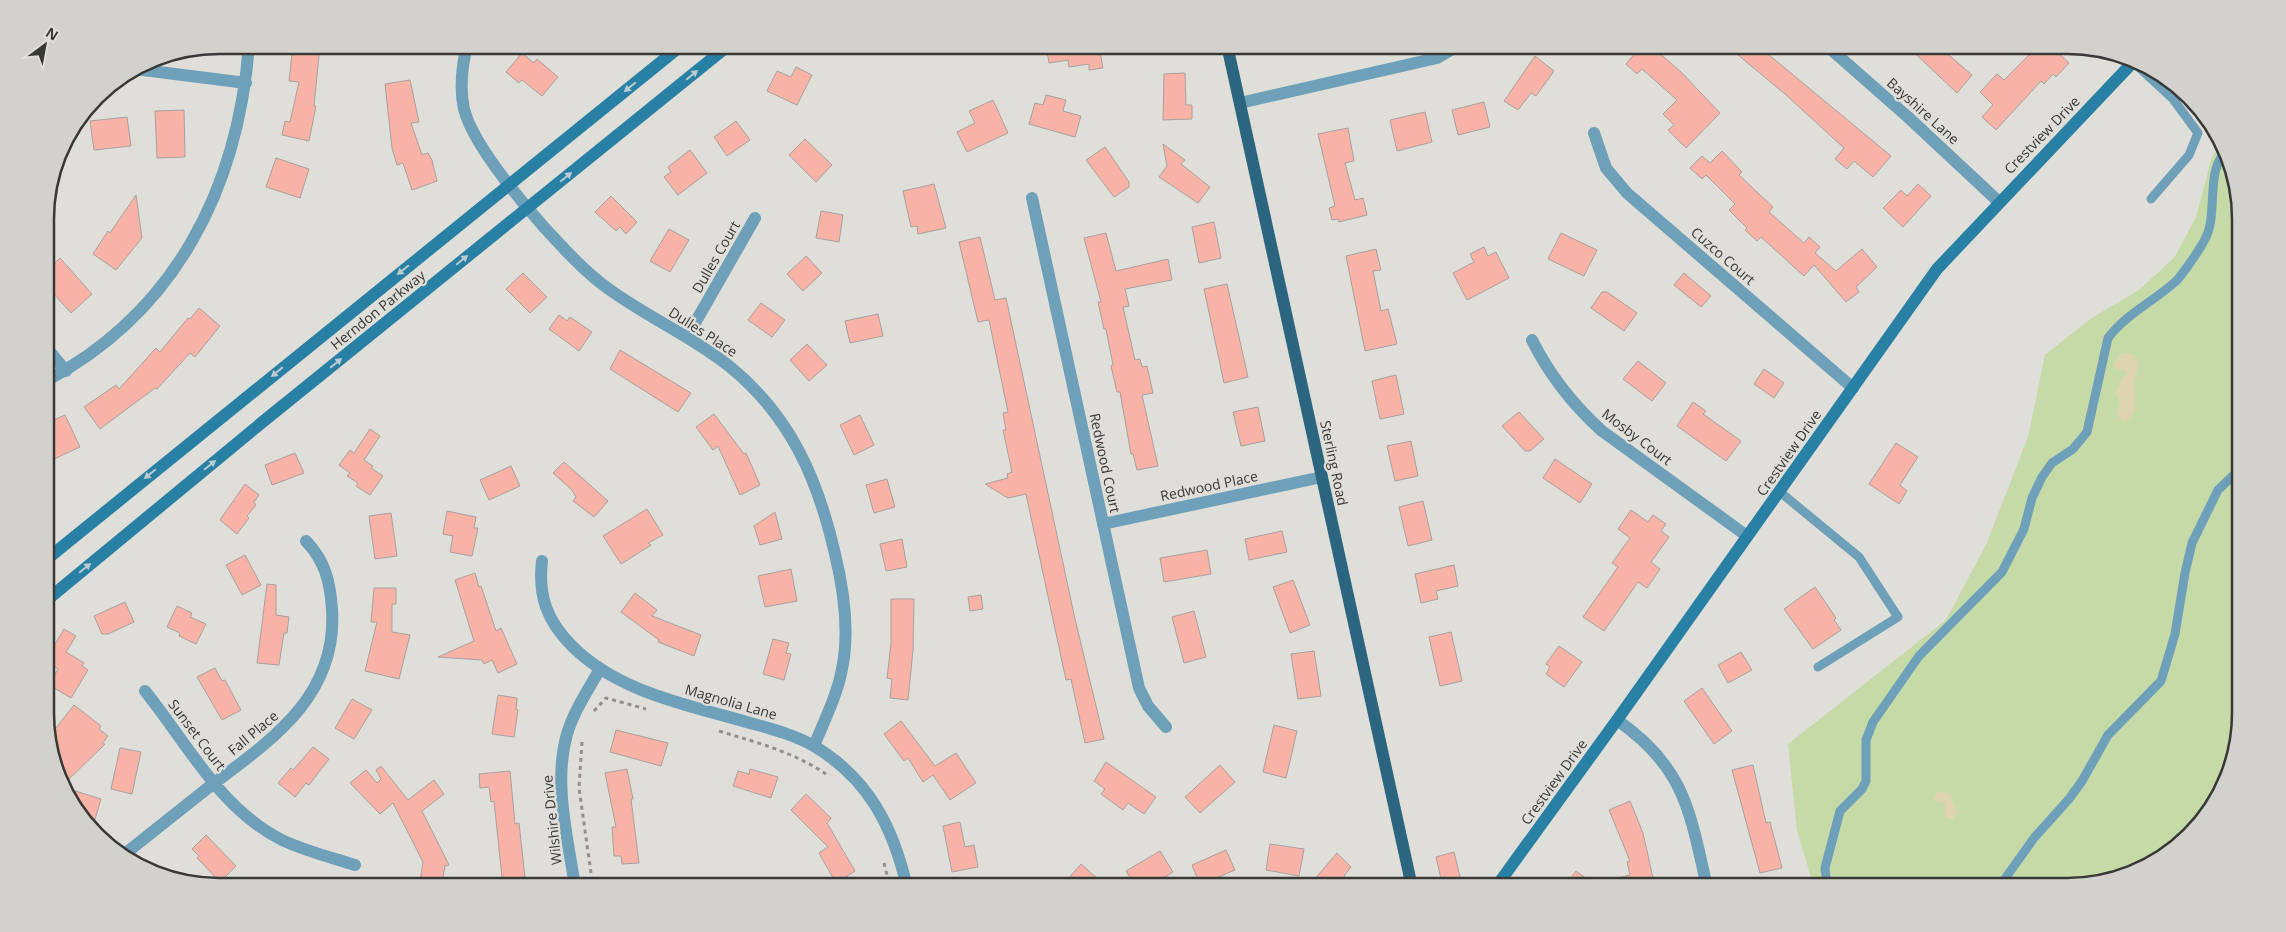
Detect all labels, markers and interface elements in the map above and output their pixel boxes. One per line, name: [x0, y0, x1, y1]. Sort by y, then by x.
north arrow: [20, 20, 70, 70]
text: N: [42, 22, 62, 45]
one-way arrow: [686, 69, 699, 80]
street label: Bayshire Lane: [1883, 73, 1964, 148]
one-way arrow: [624, 81, 637, 92]
street label: Crestview Drive: [2000, 92, 2084, 178]
one-way arrow: [559, 171, 572, 182]
street label: Dulles Court: [687, 217, 744, 296]
street label: Cuzco Court: [1687, 222, 1759, 289]
one-way arrow: [456, 255, 469, 266]
one-way arrow: [397, 264, 410, 275]
street label: Herndon Parkway: [326, 265, 430, 354]
street label: Dulles Place: [665, 302, 741, 361]
one-way arrow: [329, 357, 342, 368]
one-way arrow: [271, 366, 284, 377]
street label: Mosby Court: [1598, 404, 1676, 469]
street label: Crestview Drive: [1752, 406, 1825, 500]
street label: Redwood Court: [1086, 411, 1125, 515]
street label: Sterling Road: [1316, 419, 1353, 507]
one-way arrow: [204, 460, 217, 471]
street label: Redwood Place: [1158, 466, 1260, 505]
one-way arrow: [144, 468, 157, 479]
one-way arrow: [78, 563, 91, 574]
street label: Magnolia Lane: [683, 679, 780, 724]
street label: Sunset Court: [164, 695, 230, 774]
street label: Fall Place: [224, 706, 282, 759]
street label: Crestview Drive: [1516, 735, 1591, 828]
street label: Wilshire Drive: [537, 774, 566, 866]

